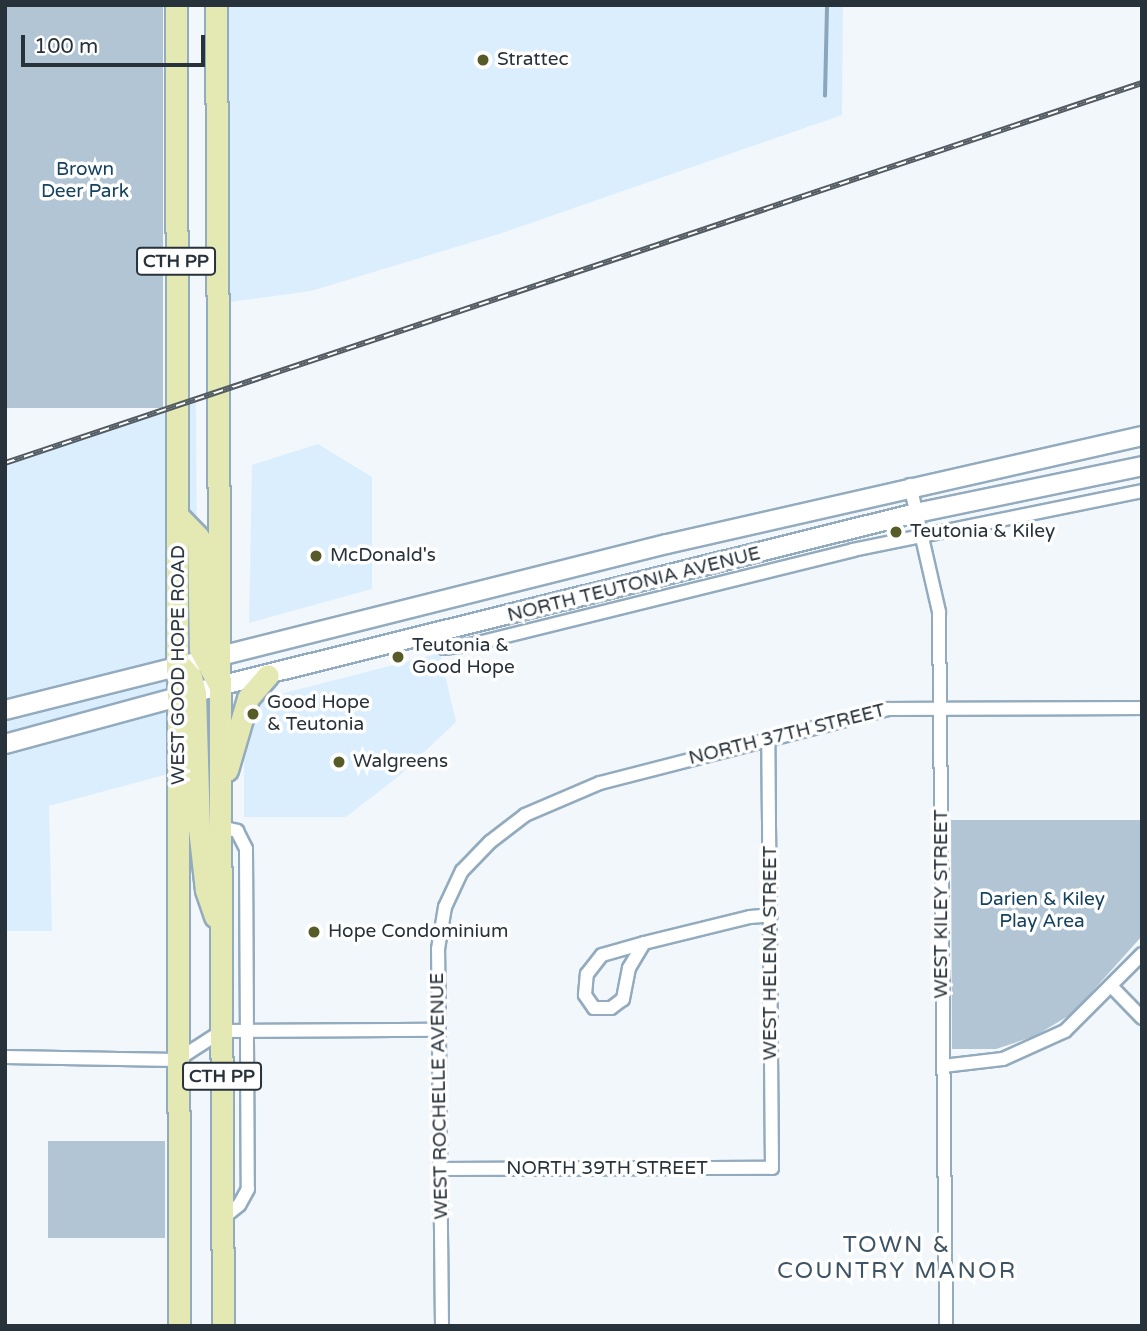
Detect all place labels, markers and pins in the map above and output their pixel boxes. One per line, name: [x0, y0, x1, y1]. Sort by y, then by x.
place label: Strattec: [497, 49, 569, 71]
marker: Strattec: [475, 52, 491, 68]
place label: Teutonia & Kiley: [910, 521, 1055, 543]
marker: Teutonia & Kiley: [888, 524, 904, 540]
place label: McDonald's: [330, 545, 436, 567]
marker: McDonald's: [308, 548, 324, 564]
place label: Teutonia & Good Hope: [412, 635, 515, 679]
marker: Teutonia & Good Hope: [390, 649, 406, 665]
place label: Good Hope & Teutonia: [267, 692, 370, 736]
marker: Good Hope & Teutonia: [245, 706, 261, 722]
place label: Walgreens: [353, 751, 448, 773]
marker: Walgreens: [331, 754, 347, 770]
place label: Hope Condominium: [328, 921, 508, 943]
marker: Hope Condominium: [306, 924, 322, 940]

